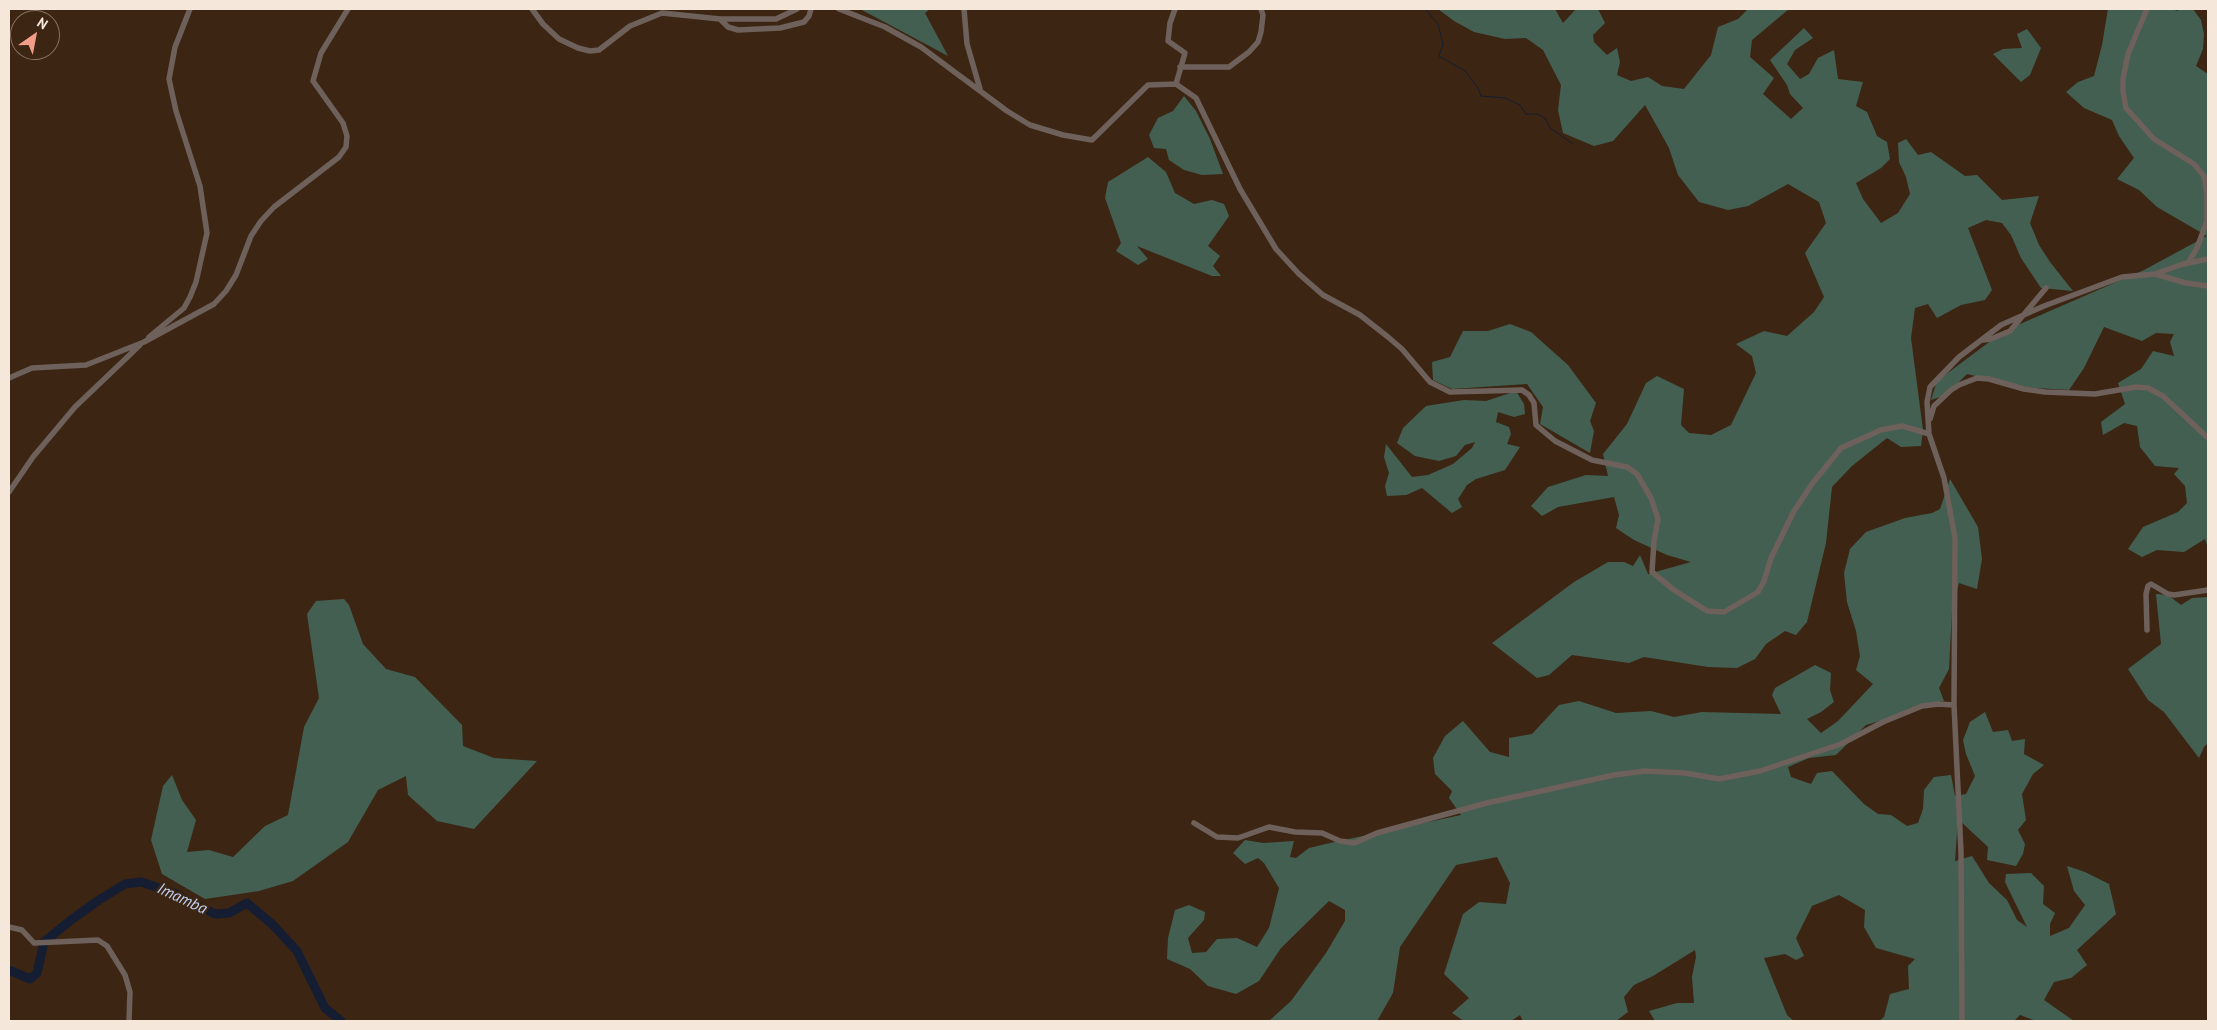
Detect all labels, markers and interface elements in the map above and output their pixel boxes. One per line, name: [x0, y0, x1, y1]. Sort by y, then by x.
north arrow: [10, 10, 60, 60]
text: N: [34, 13, 51, 33]
water label: Imamba: [154, 879, 210, 919]

